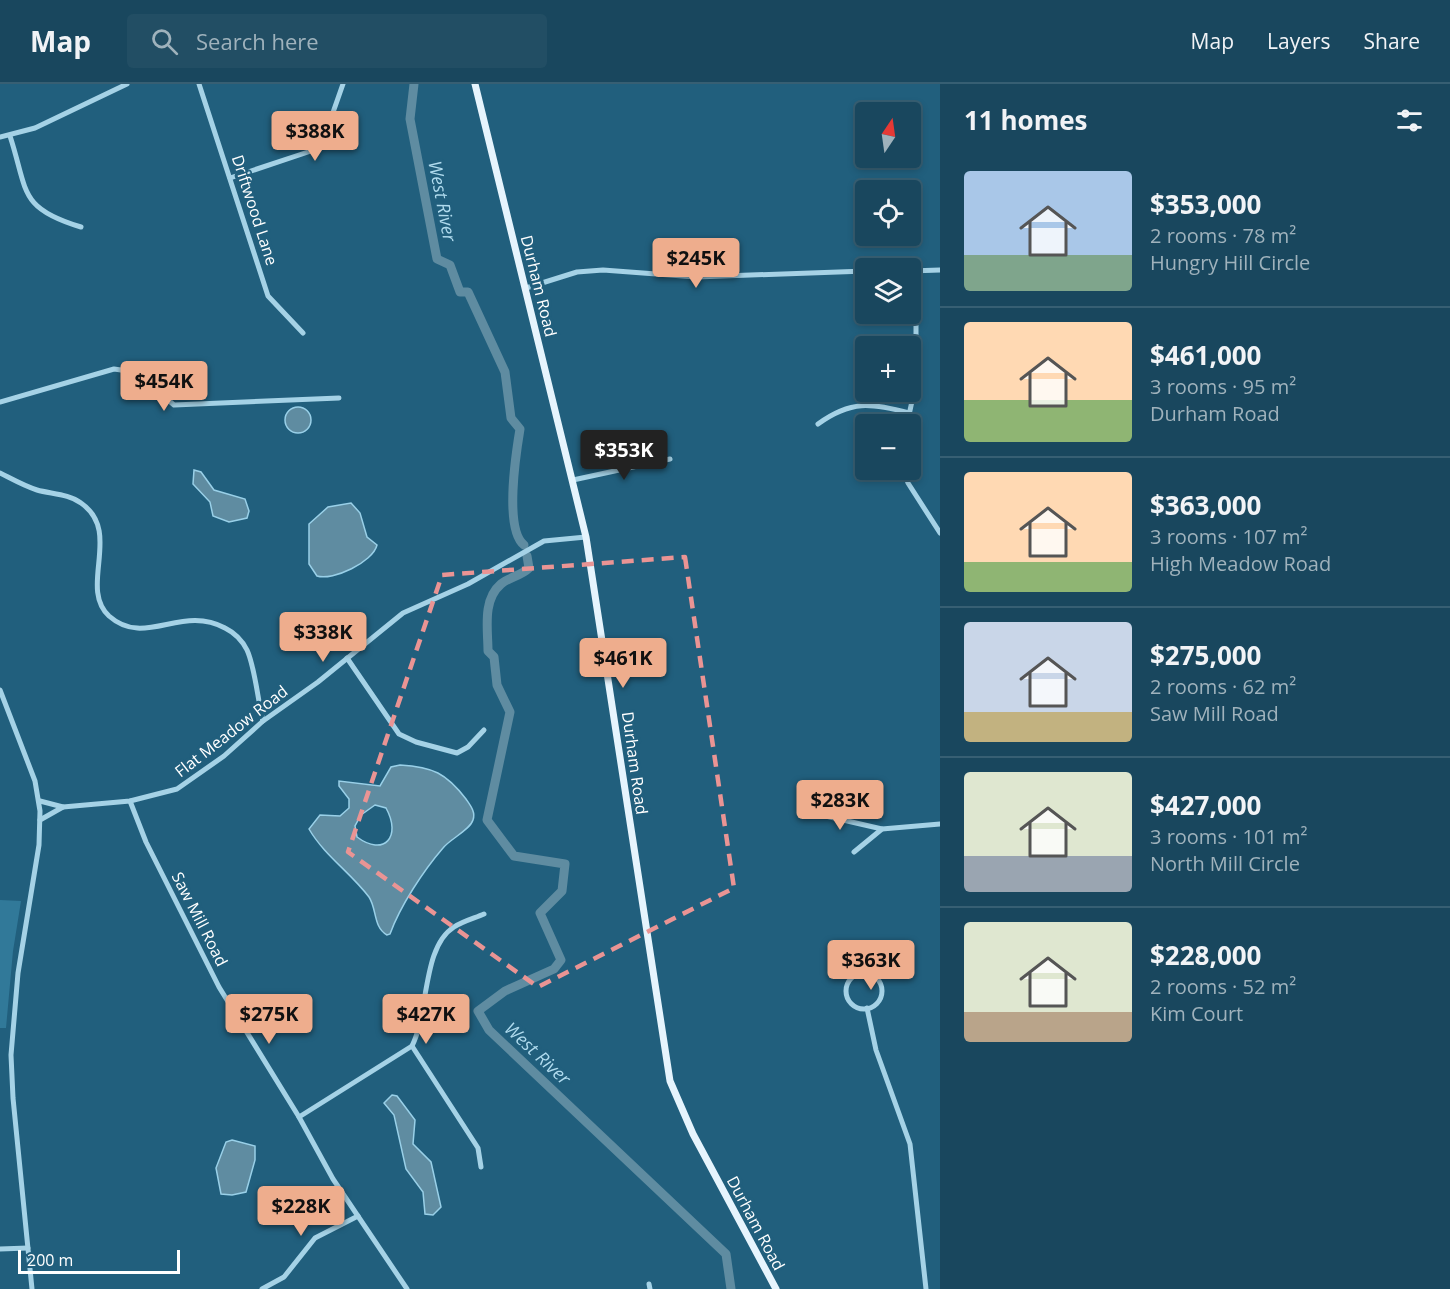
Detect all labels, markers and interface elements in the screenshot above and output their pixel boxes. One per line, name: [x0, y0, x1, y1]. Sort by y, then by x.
search box: [127, 14, 547, 68]
text: Map: [30, 22, 91, 60]
icon: search: [148, 25, 181, 58]
text: Search here: [196, 26, 319, 56]
text: Map: [1191, 27, 1234, 55]
text: Layers: [1267, 27, 1331, 55]
text: Share: [1364, 27, 1420, 55]
north arrow: [855, 102, 921, 168]
map controls: [855, 102, 921, 480]
text: 11 homes: [964, 102, 1088, 138]
icon: filters: [1393, 104, 1426, 137]
pin: $388K: [273, 111, 357, 162]
text: $388K: [285, 117, 345, 144]
street label: Driftwood Lane: [227, 152, 283, 268]
water label: West River: [423, 159, 463, 244]
button: locate: [855, 180, 921, 246]
text: $353,000: [1150, 186, 1261, 222]
icon: home: [1012, 195, 1084, 267]
text: 2 rooms · 78 m²: [1150, 222, 1296, 249]
street label: Durham Road: [516, 233, 562, 339]
pin: $245K: [654, 238, 738, 289]
text: $245K: [666, 244, 726, 271]
text: Hungry Hill Circle: [1150, 249, 1310, 276]
button: layers: [855, 258, 921, 324]
button: +: [855, 336, 921, 402]
text: $461,000: [1150, 337, 1261, 373]
icon: home: [1012, 346, 1084, 418]
pin: $454K: [122, 361, 206, 412]
text: $454K: [134, 367, 194, 394]
text: 3 rooms · 95 m²: [1150, 373, 1296, 400]
text: Durham Road: [1150, 400, 1280, 427]
button: −: [855, 414, 921, 480]
pin: $353K: [582, 430, 666, 481]
text: $353K: [594, 436, 654, 463]
text: $363,000: [1150, 487, 1261, 523]
icon: home: [1012, 496, 1084, 568]
text: 3 rooms · 107 m²: [1150, 523, 1308, 550]
text: High Meadow Road: [1150, 550, 1331, 577]
pin: $338K: [281, 612, 365, 663]
text: $338K: [293, 618, 353, 645]
text: $275,000: [1150, 637, 1261, 673]
pin: $461K: [581, 638, 665, 689]
text: $461K: [593, 644, 653, 671]
icon: home: [1012, 646, 1084, 718]
text: 2 rooms · 62 m²: [1150, 673, 1296, 700]
street label: Flat Meadow Road: [170, 680, 292, 782]
text: Saw Mill Road: [1150, 700, 1279, 727]
street label: Durham Road: [617, 710, 653, 816]
pin: $283K: [798, 780, 882, 831]
text: $283K: [810, 786, 870, 813]
text: $427,000: [1150, 787, 1261, 823]
icon: home: [1012, 796, 1084, 868]
text: 3 rooms · 101 m²: [1150, 823, 1308, 850]
text: North Mill Circle: [1150, 850, 1300, 877]
street label: Saw Mill Road: [167, 868, 233, 970]
text: $228,000: [1150, 937, 1261, 973]
pin: $363K: [829, 940, 913, 991]
text: $363K: [841, 946, 901, 973]
icon: home: [1012, 946, 1084, 1018]
text: 2 rooms · 52 m²: [1150, 973, 1296, 1000]
pin: $275K: [227, 994, 311, 1045]
pin: $427K: [384, 994, 468, 1045]
text: $275K: [239, 1000, 299, 1027]
text: $427K: [396, 1000, 456, 1027]
text: Kim Court: [1150, 1000, 1243, 1027]
water label: West River: [500, 1016, 577, 1090]
street label: Durham Road: [722, 1172, 790, 1274]
pin: $228K: [259, 1186, 343, 1237]
text: $228K: [271, 1192, 331, 1219]
scale bar: [18, 1247, 180, 1274]
text: 200 m: [27, 1249, 73, 1271]

